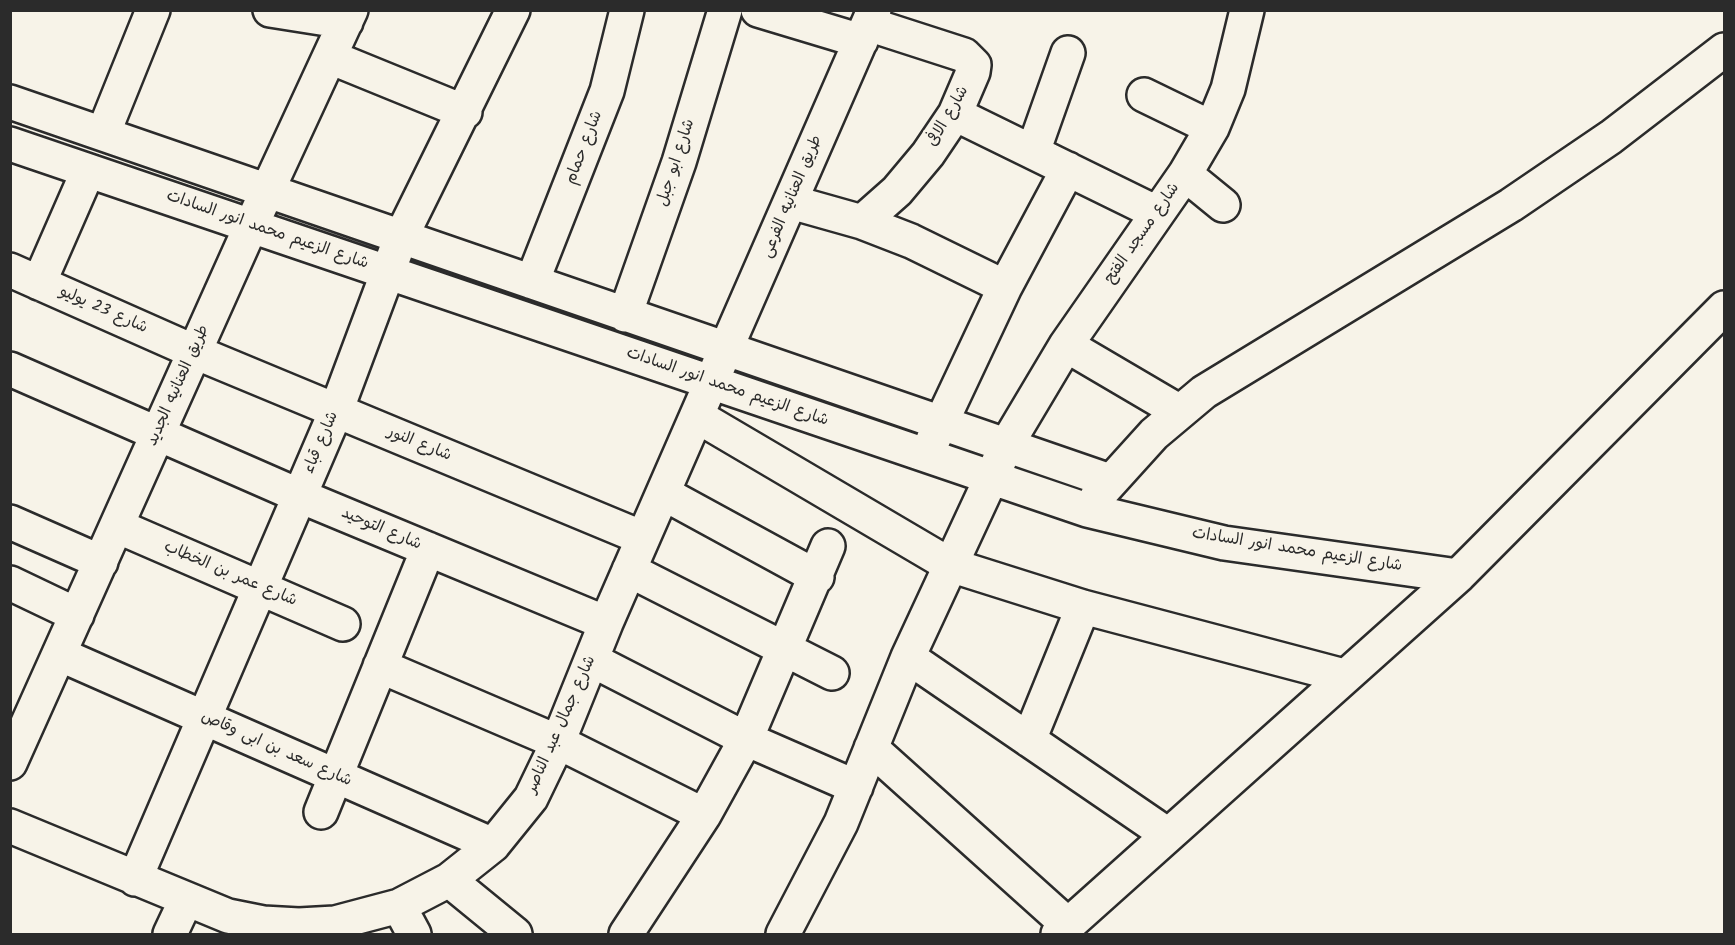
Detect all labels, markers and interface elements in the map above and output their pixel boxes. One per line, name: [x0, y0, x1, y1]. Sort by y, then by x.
street label: شارع الافى: [924, 83, 974, 151]
street label: شارع حمام: [562, 108, 608, 188]
street label: شارع ابو جبل: [654, 117, 700, 209]
street label: طريق العنانيه الفرعى: [758, 133, 828, 261]
street label: شارع مسجد الفتح: [1101, 180, 1185, 288]
street label: شارع الزعيم محمد انور السادات: [163, 187, 371, 275]
street label: شارع 23 يوليو: [56, 283, 150, 339]
street label: طريق العنانيه الجديد: [144, 322, 214, 450]
street label: شارع الزعيم محمد انور السادات: [623, 344, 831, 432]
street label: شارع قباء: [300, 409, 344, 477]
street label: شارع النور: [384, 423, 454, 467]
street label: شارع التوحيد: [338, 505, 424, 555]
street label: شارع الزعيم محمد انور السادات: [1191, 525, 1403, 577]
street label: شارع عمر بن الخطاب: [161, 538, 299, 612]
street label: شارع جمال عبد الناصر: [523, 653, 601, 797]
street label: شارع سعد بن ابى وقاص: [198, 708, 354, 792]

